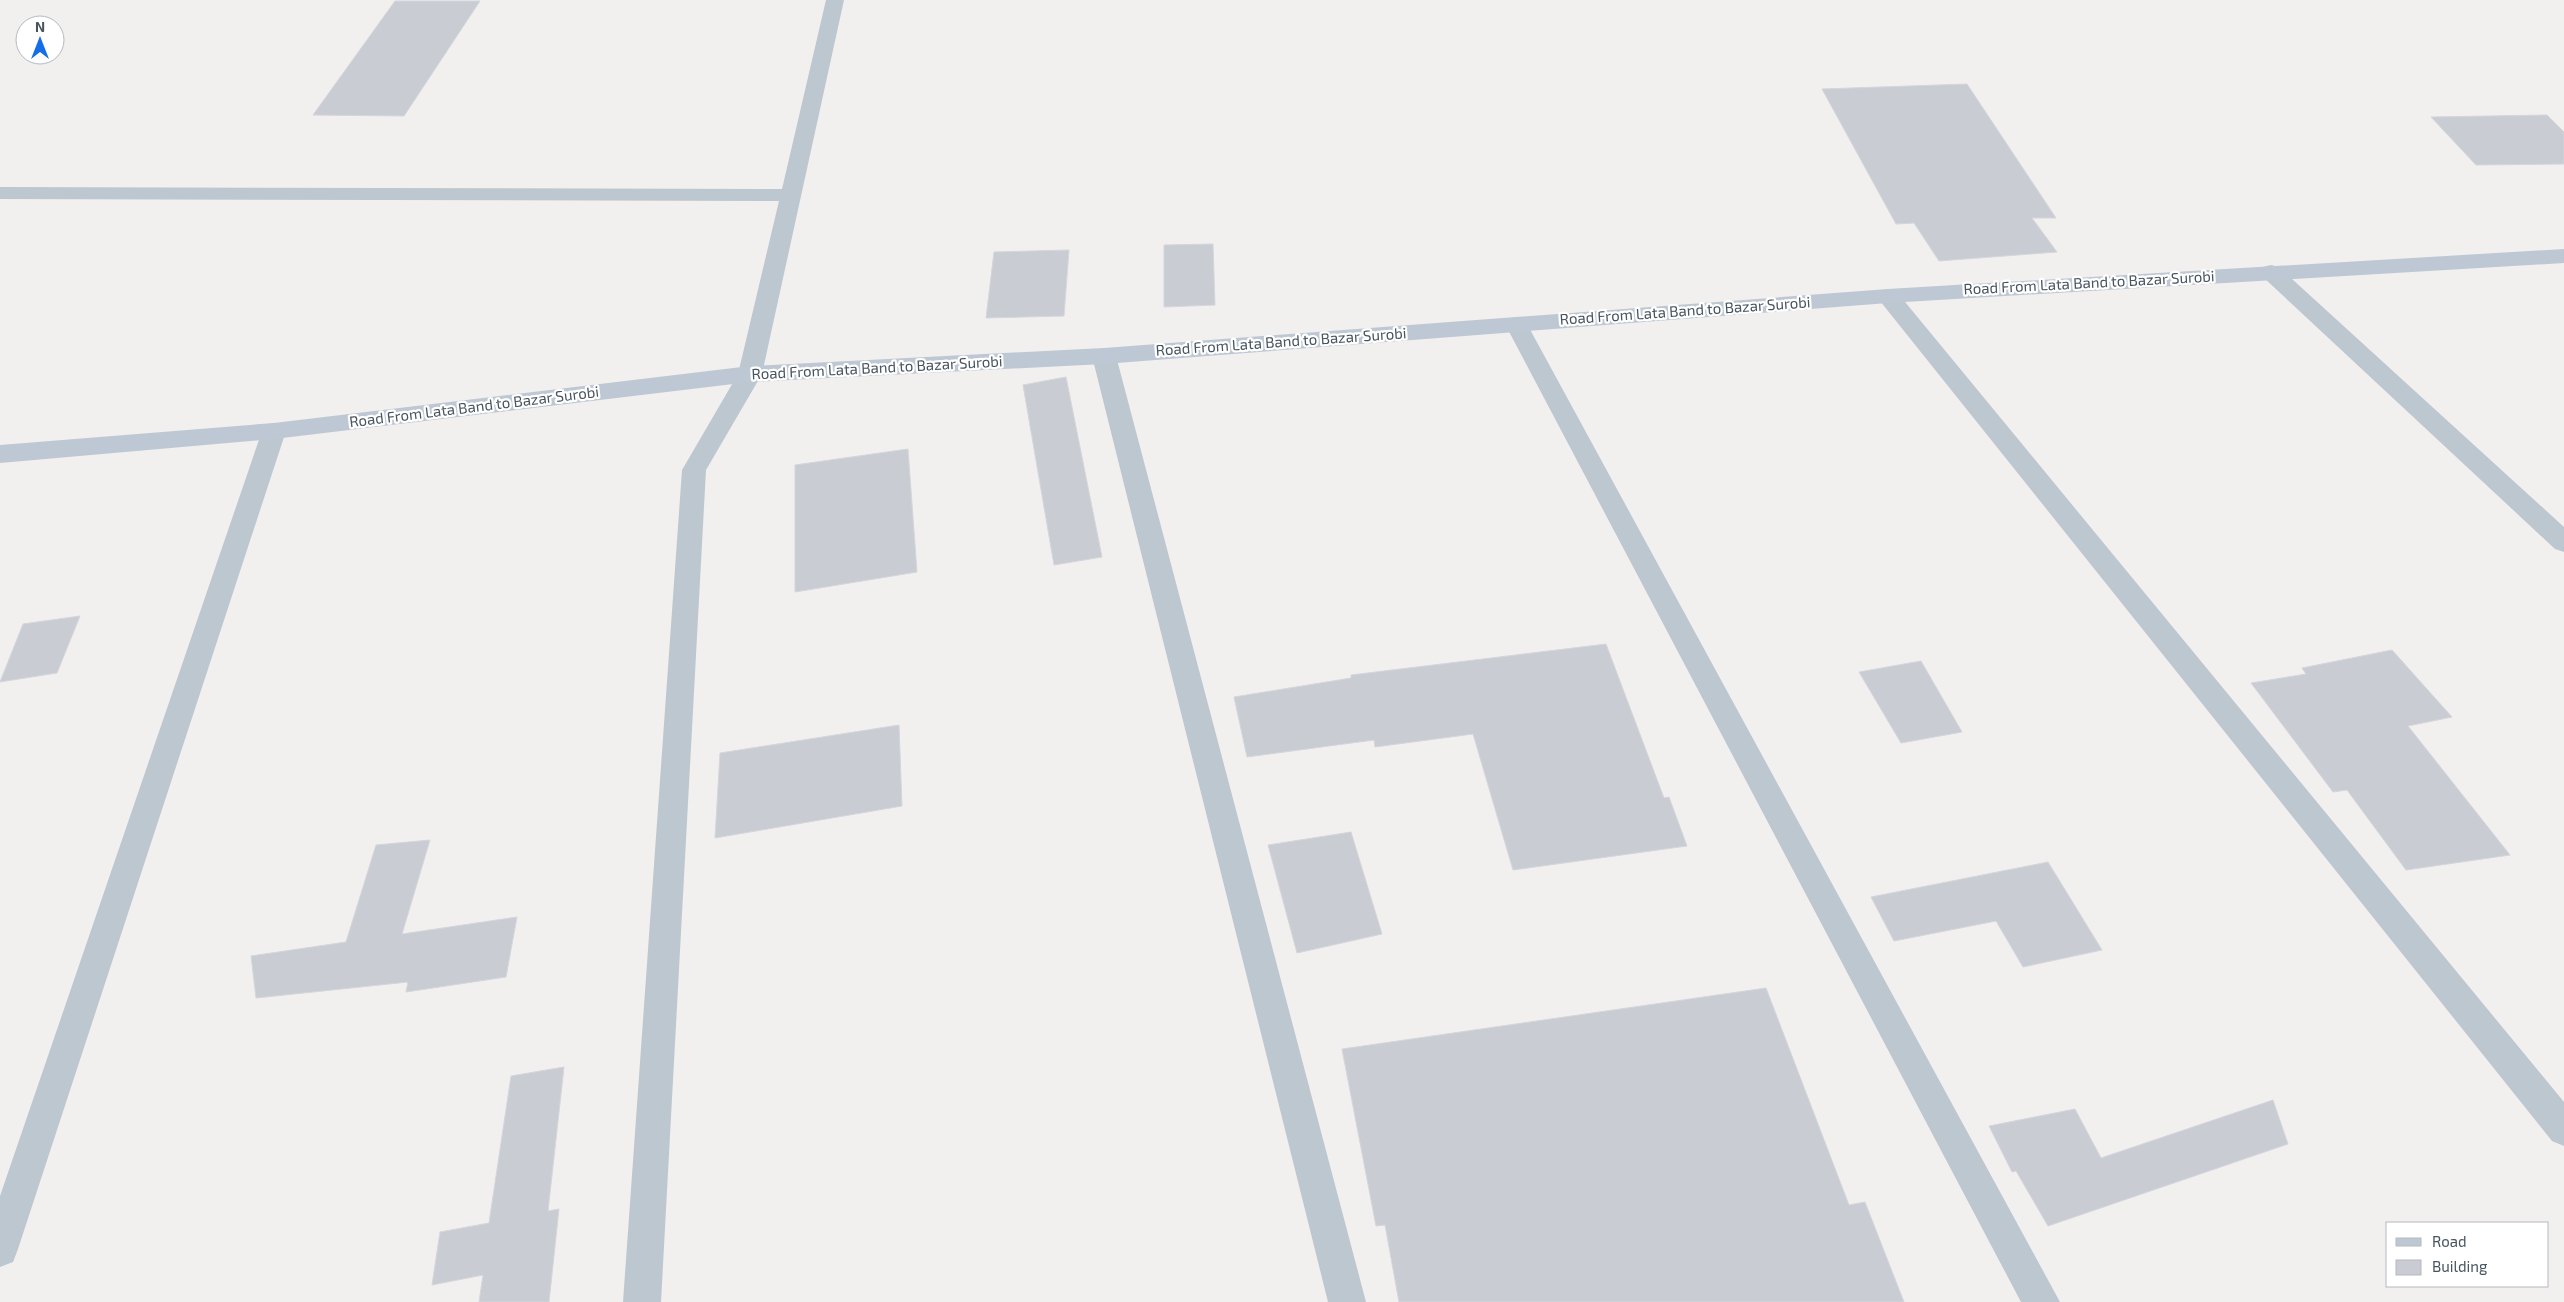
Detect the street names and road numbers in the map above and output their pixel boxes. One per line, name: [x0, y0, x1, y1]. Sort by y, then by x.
street label: Road From Lata Band to Bazar Surobi: [1963, 266, 2215, 298]
street label: Road From Lata Band to Bazar Surobi: [1559, 292, 1811, 328]
street label: Road From Lata Band to Bazar Surobi: [1155, 323, 1407, 359]
street label: Road From Lata Band to Bazar Surobi: [751, 351, 1003, 383]
street label: Road From Lata Band to Bazar Surobi: [348, 382, 600, 430]

